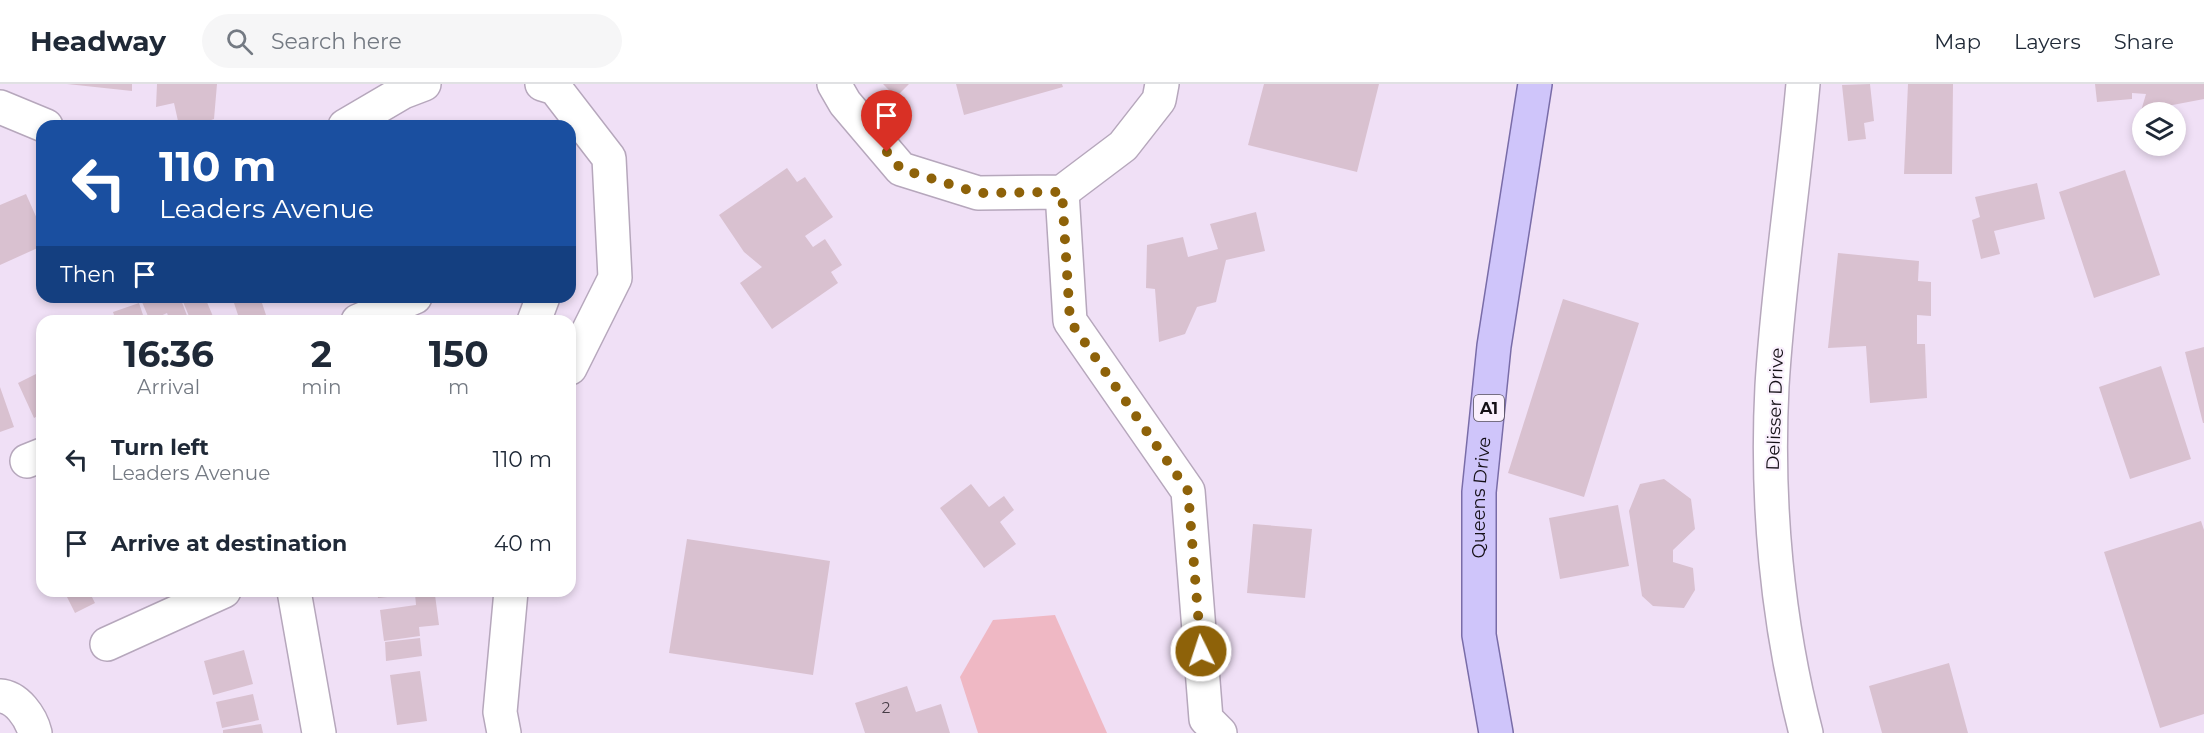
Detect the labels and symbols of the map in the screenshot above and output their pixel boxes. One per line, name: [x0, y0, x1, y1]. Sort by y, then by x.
pin: [861, 90, 912, 152]
street label: Delisser Drive: [1762, 347, 1788, 471]
road number: A1: [1474, 395, 1504, 421]
street label: Queens Drive: [1468, 436, 1496, 558]
position arrow: [1169, 619, 1233, 683]
house number: 2: [882, 698, 890, 717]

